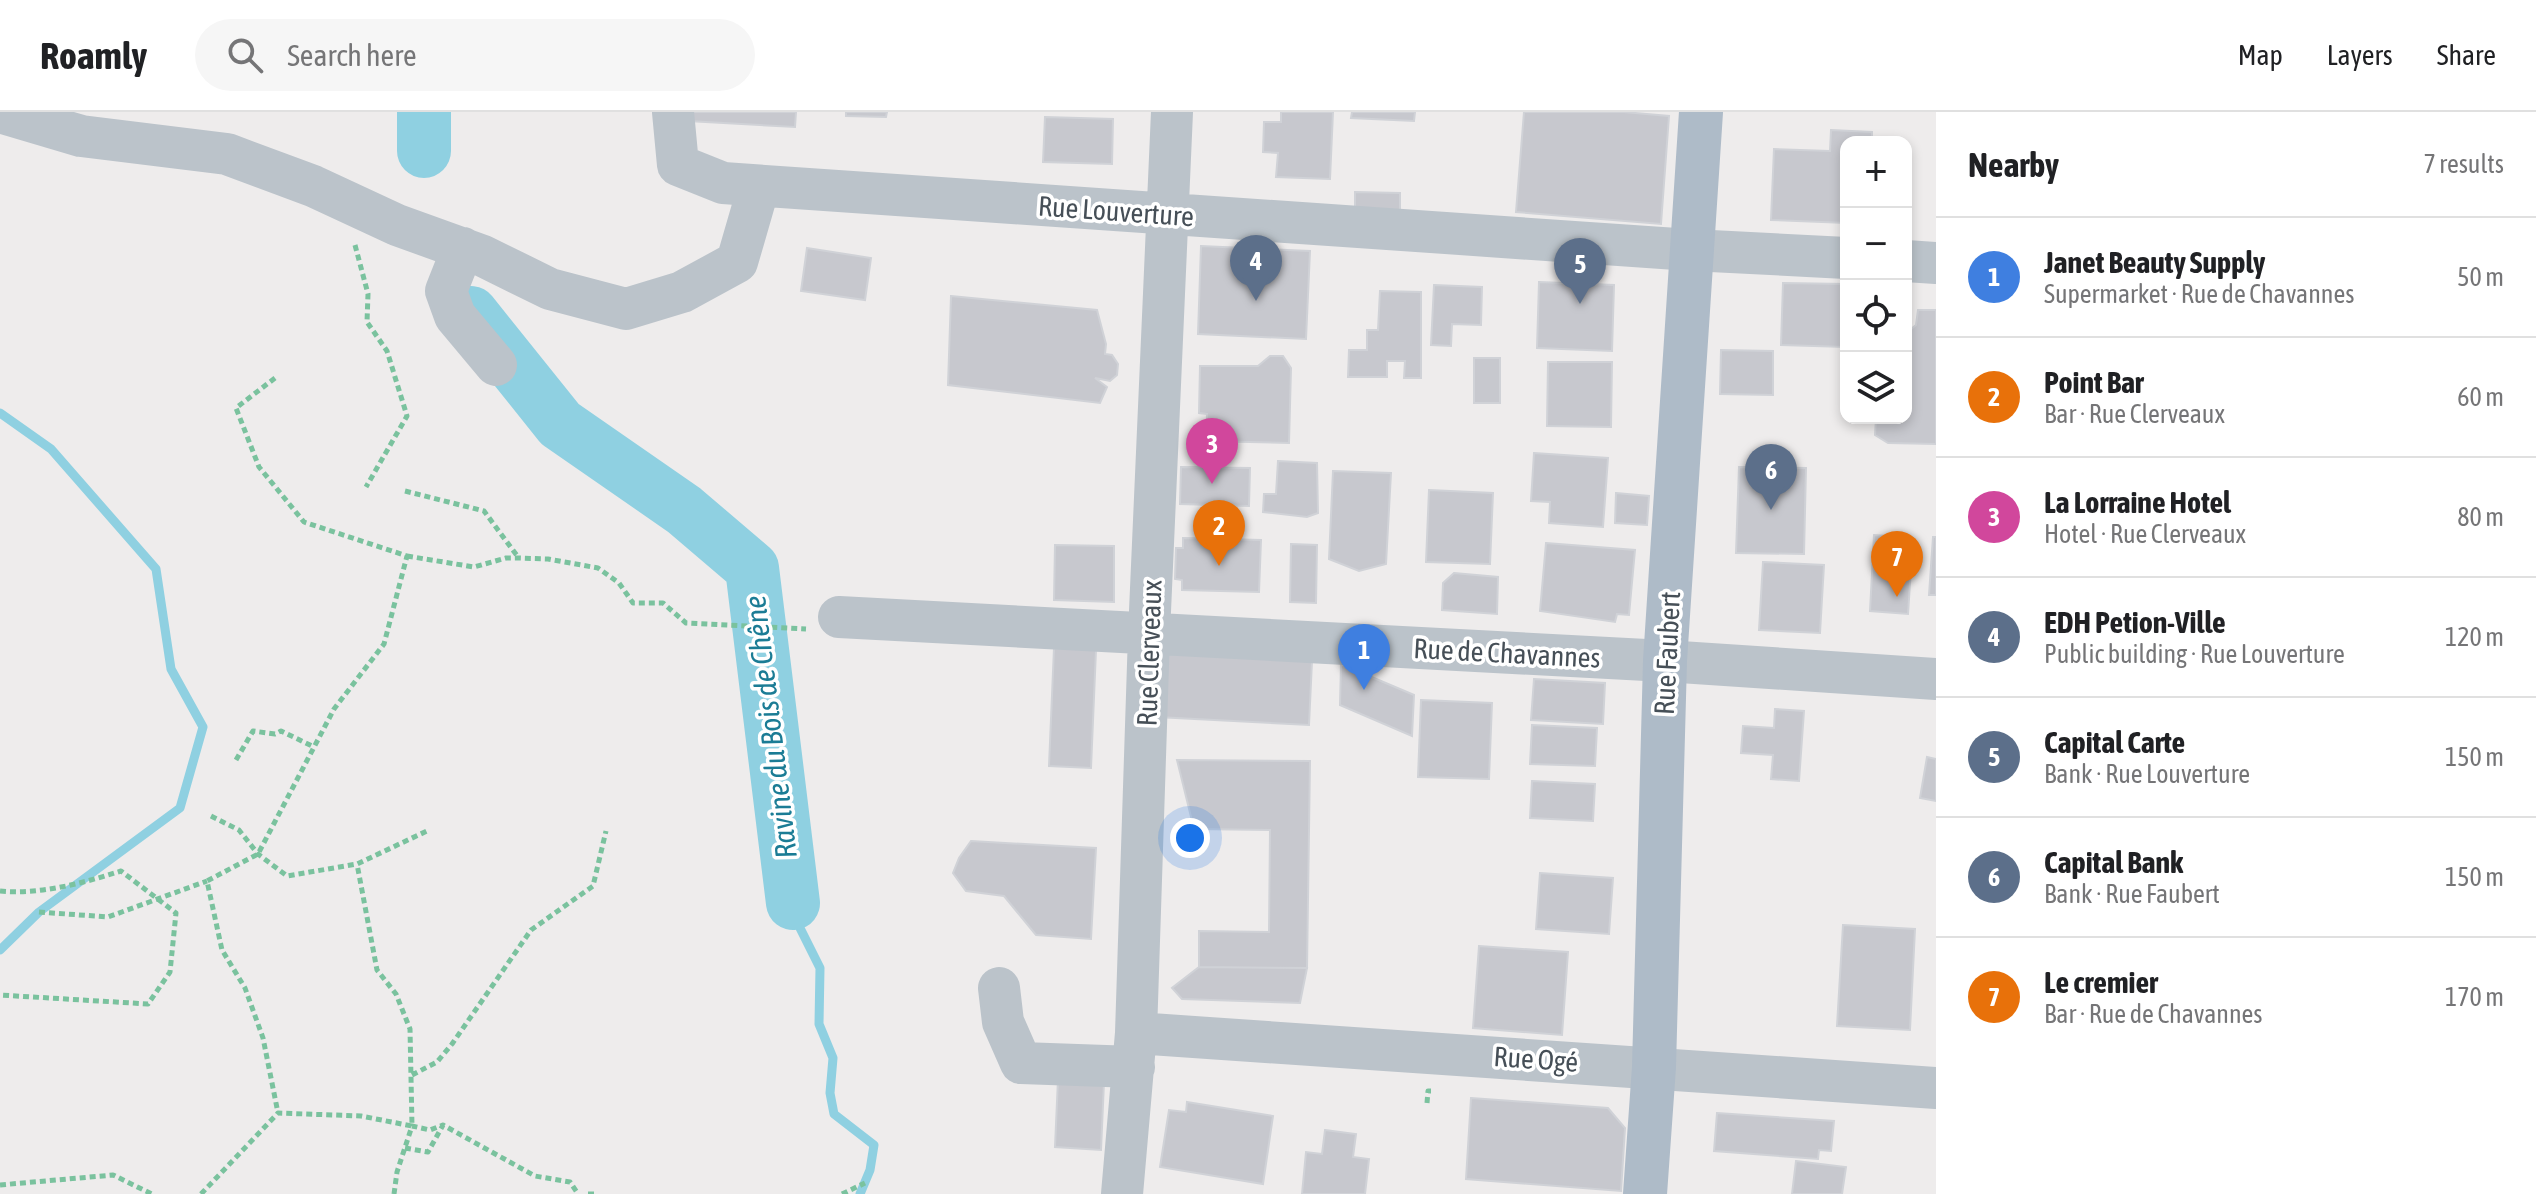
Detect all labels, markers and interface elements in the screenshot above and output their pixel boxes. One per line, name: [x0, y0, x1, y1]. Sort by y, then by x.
search box: [195, 19, 755, 91]
icon: search: [223, 33, 267, 77]
text: Roamly: [40, 34, 147, 77]
text: Search here: [287, 38, 417, 72]
text: Map: [2238, 39, 2283, 71]
text: Layers: [2327, 39, 2393, 71]
text: Share: [2437, 39, 2496, 71]
map controls: [1840, 136, 1912, 424]
button: +: [1840, 136, 1912, 208]
text: Nearby: [1968, 145, 2059, 184]
text: 7 results: [2423, 149, 2504, 179]
street label: Rue Louverture: [1037, 190, 1195, 232]
button: −: [1840, 208, 1912, 280]
pin: 4: [1230, 235, 1282, 301]
pin: 5: [1554, 238, 1606, 304]
text: Janet Beauty Supply: [2044, 245, 2265, 279]
text: 1: [1988, 262, 2000, 292]
text: 50 m: [2457, 262, 2504, 292]
text: Supermarket · Rue de Chavannes: [2044, 279, 2354, 309]
button: locate: [1840, 280, 1912, 352]
button: layers: [1840, 352, 1912, 424]
text: Point Bar: [2044, 365, 2144, 399]
text: 2: [1988, 382, 2000, 412]
text: 60 m: [2457, 382, 2504, 412]
text: Bar · Rue Clerveaux: [2044, 399, 2225, 429]
pin: 3: [1186, 418, 1238, 484]
pin: 6: [1745, 444, 1797, 510]
text: La Lorraine Hotel: [2044, 485, 2231, 519]
pin: 2: [1193, 500, 1245, 566]
text: 3: [1988, 502, 2000, 532]
text: 80 m: [2457, 502, 2504, 532]
text: Hotel · Rue Clerveaux: [2044, 519, 2246, 549]
pin: 7: [1871, 531, 1923, 597]
street label: Rue Clerveaux: [1130, 579, 1168, 727]
street label: Rue Faubert: [1648, 591, 1686, 715]
water label: Ravine du Bois de Chêne: [737, 594, 803, 861]
text: EDH Petion-Ville: [2044, 605, 2226, 639]
text: 4: [1988, 622, 2000, 652]
text: 120 m: [2445, 622, 2504, 652]
pin: 1: [1338, 624, 1390, 690]
street label: Rue de Chavannes: [1413, 632, 1601, 674]
text: Public building · Rue Louverture: [2044, 639, 2345, 669]
text: Capital Carte: [2044, 725, 2185, 759]
text: 5: [1988, 742, 2000, 772]
text: 150 m: [2445, 742, 2504, 772]
text: Bank · Rue Louverture: [2044, 759, 2250, 789]
your location: [1170, 818, 1210, 858]
text: Capital Bank: [2044, 845, 2183, 879]
text: 6: [1988, 862, 2000, 892]
text: 150 m: [2445, 862, 2504, 892]
text: Bank · Rue Faubert: [2044, 879, 2220, 909]
text: Le cremier: [2044, 965, 2158, 999]
text: 7: [1988, 982, 2000, 1012]
text: 170 m: [2445, 982, 2504, 1012]
text: Bar · Rue de Chavannes: [2044, 999, 2263, 1029]
street label: Rue Ogé: [1493, 1040, 1579, 1078]

